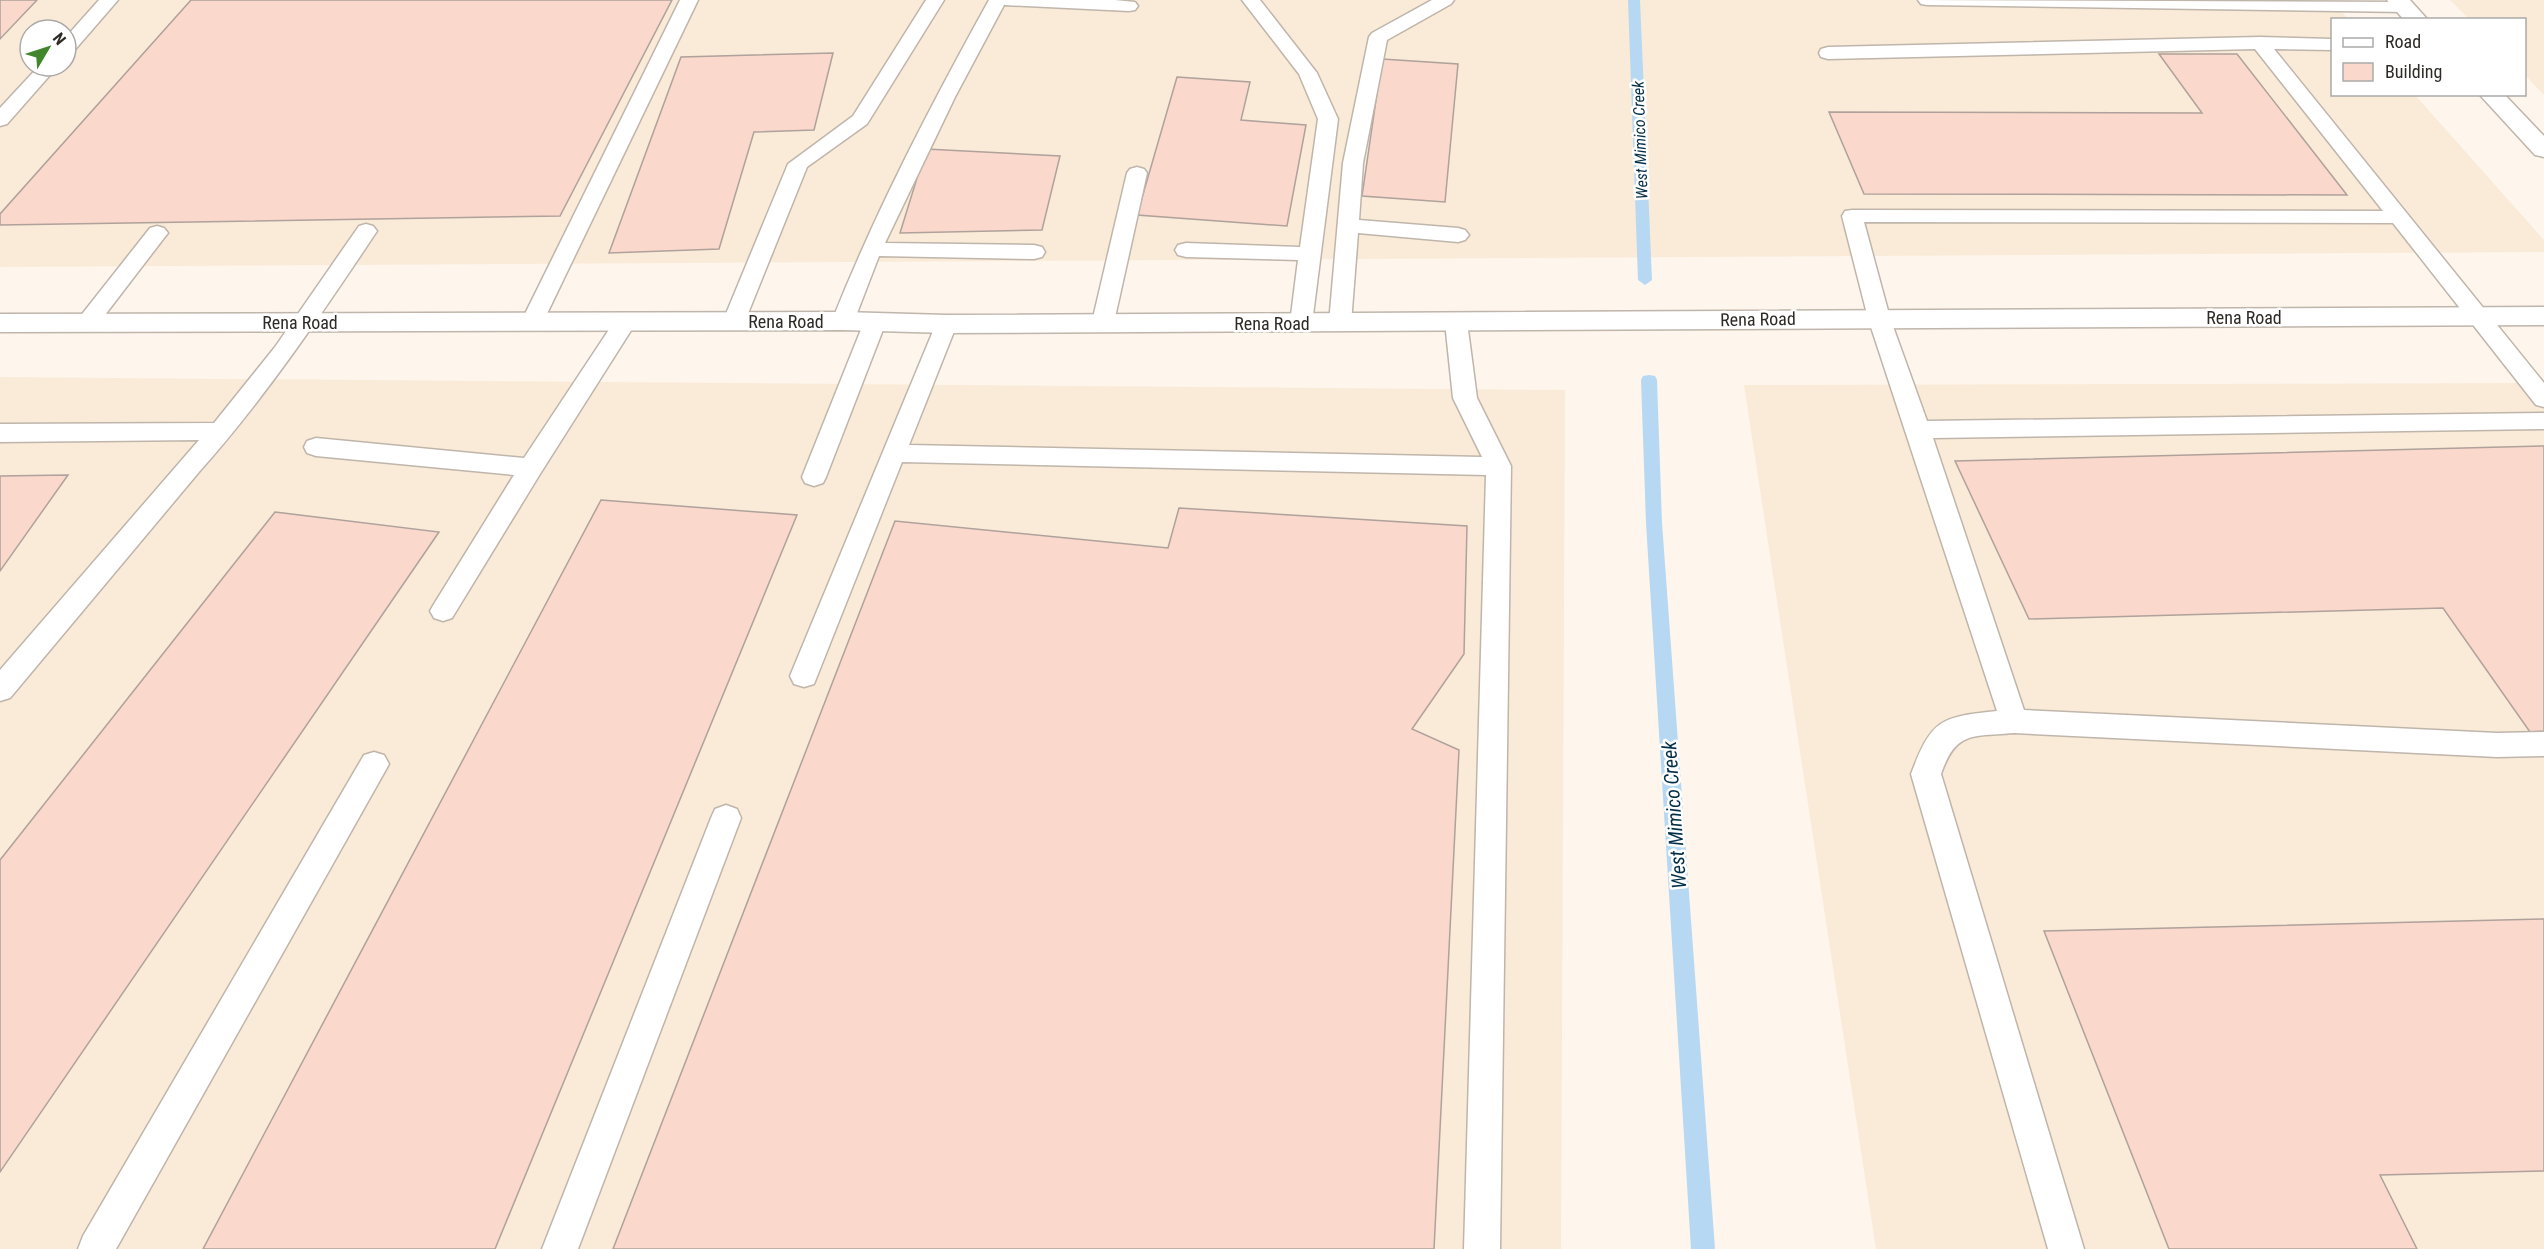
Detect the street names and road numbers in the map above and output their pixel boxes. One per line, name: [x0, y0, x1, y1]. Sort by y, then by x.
street label: Rena Road: [2206, 307, 2282, 328]
street label: Rena Road: [1720, 308, 1796, 330]
street label: Rena Road: [748, 311, 824, 332]
street label: Rena Road: [262, 312, 338, 333]
street label: Rena Road: [1234, 313, 1310, 334]

